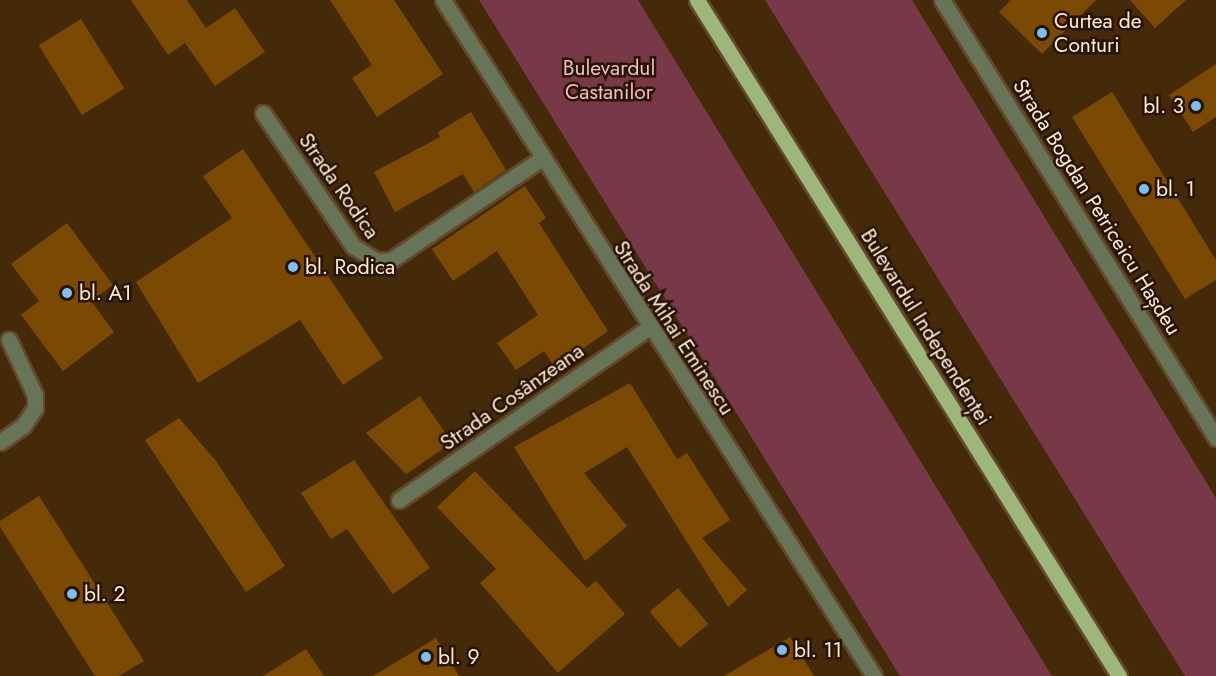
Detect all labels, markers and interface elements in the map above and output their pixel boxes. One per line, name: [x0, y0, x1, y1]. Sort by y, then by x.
place label: Curtea de Conturi: [1054, 8, 1142, 58]
marker: Curtea de Conturi: [1035, 26, 1049, 40]
park label: Bulevardul Castanilor: [563, 55, 655, 105]
street label: Strada Bogdan Petriceicu Hașdeu: [1008, 74, 1186, 340]
place label: bl. 3: [1143, 93, 1184, 119]
marker: bl. 3: [1189, 99, 1203, 113]
street label: Strada Rodica: [293, 128, 385, 244]
place label: bl. 1: [1156, 176, 1195, 202]
marker: bl. 1: [1137, 182, 1151, 196]
street label: Bulevardul Independenței: [855, 224, 997, 430]
street label: Strada Mihai Eminescu: [608, 236, 740, 420]
place label: bl. Rodica: [305, 254, 395, 280]
marker: bl. Rodica: [286, 260, 300, 274]
place label: bl. A1: [79, 280, 132, 306]
marker: bl. A1: [60, 286, 74, 300]
street label: Strada Cosânzeana: [435, 338, 589, 456]
place label: bl. 2: [84, 581, 125, 607]
marker: bl. 2: [65, 587, 79, 601]
place label: bl. 11: [794, 637, 842, 663]
marker: bl. 11: [775, 643, 789, 657]
place label: bl. 9: [438, 644, 479, 670]
marker: bl. 9: [419, 650, 433, 664]

